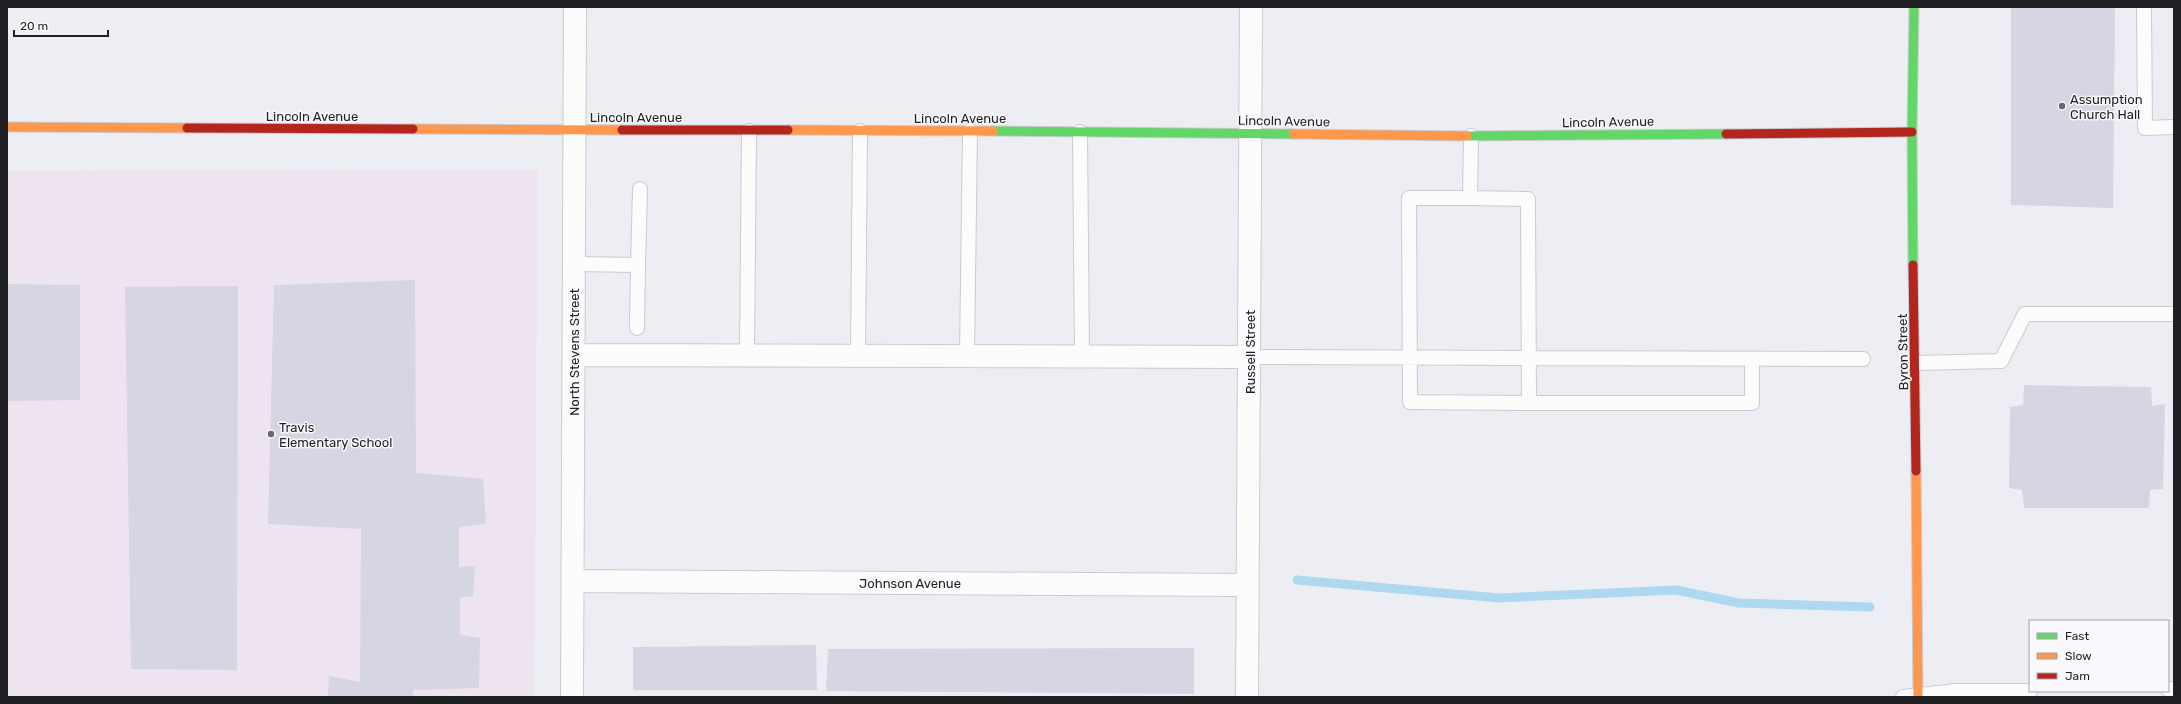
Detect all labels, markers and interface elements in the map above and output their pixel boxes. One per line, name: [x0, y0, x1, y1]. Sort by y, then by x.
scale bar: [14, 12, 108, 38]
text: 20 m: [20, 19, 48, 33]
place label: Assumption Church Hall: [2070, 92, 2143, 122]
marker: Assumption Church Hall: [2057, 101, 2067, 111]
street label: Lincoln Avenue: [266, 109, 358, 124]
street label: Lincoln Avenue: [590, 110, 682, 125]
street label: Lincoln Avenue: [914, 111, 1006, 126]
street label: Lincoln Avenue: [1238, 113, 1330, 129]
street label: Lincoln Avenue: [1562, 114, 1654, 130]
street label: North Stevens Street: [567, 288, 582, 416]
street label: Russell Street: [1243, 310, 1258, 394]
street label: Byron Street: [1895, 313, 1911, 391]
place label: Travis Elementary School: [279, 420, 392, 450]
marker: Travis Elementary School: [266, 429, 276, 439]
street label: Johnson Avenue: [859, 576, 961, 591]
legend: [2029, 620, 2169, 692]
text: Fast: [2065, 629, 2089, 643]
text: Slow: [2065, 649, 2092, 663]
text: Jam: [2065, 669, 2090, 683]

